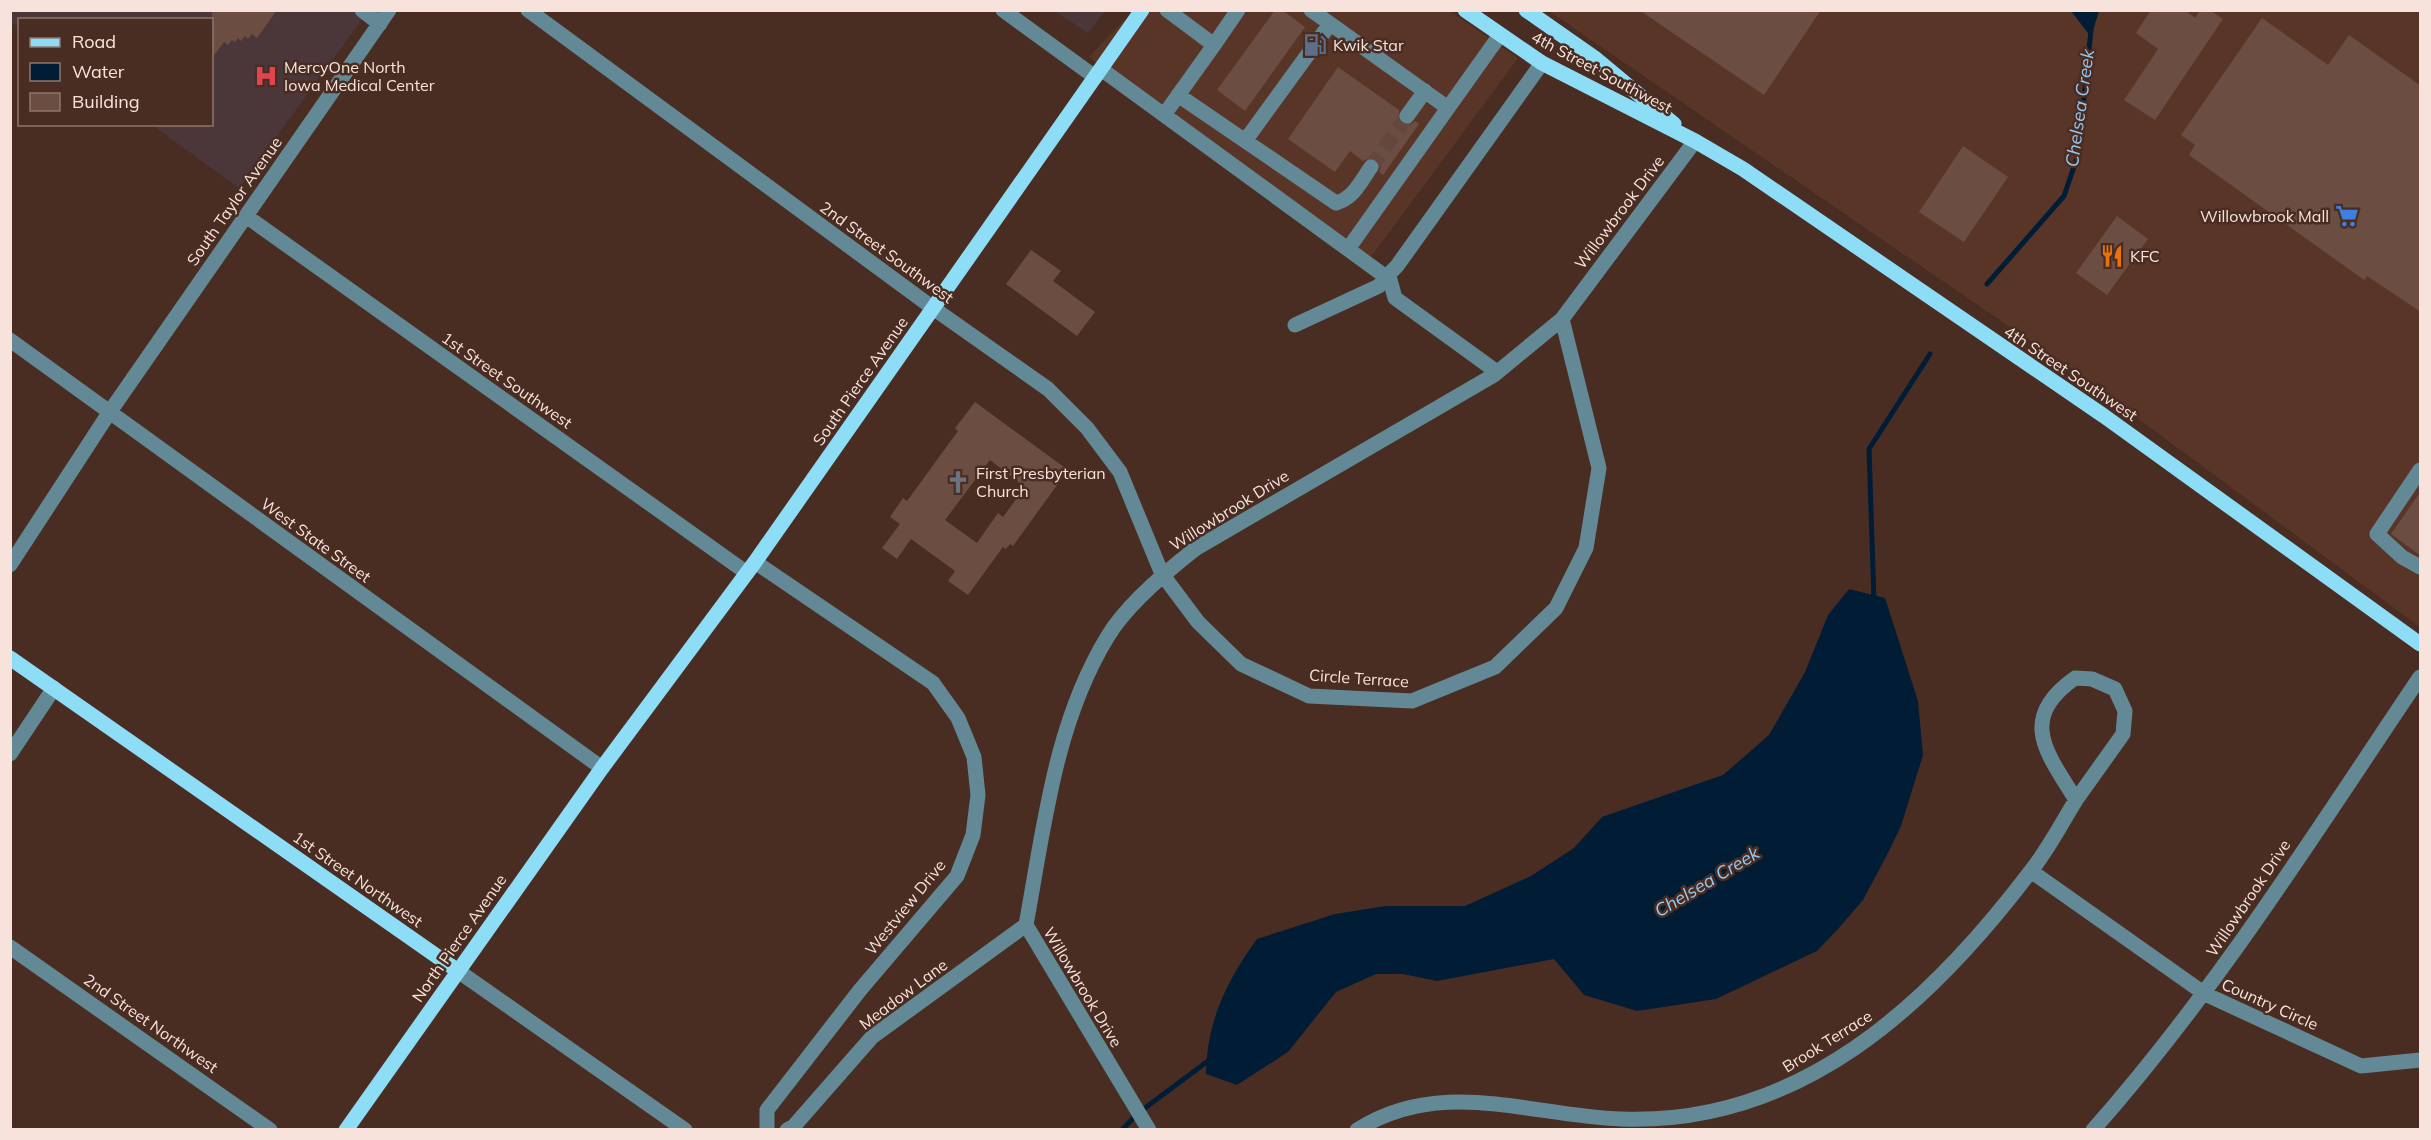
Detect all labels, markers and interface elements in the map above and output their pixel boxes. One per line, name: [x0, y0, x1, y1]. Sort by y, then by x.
legend: [18, 18, 213, 126]
street label: 4th Street Southwest: [1528, 26, 1676, 118]
text: Road: [72, 30, 116, 53]
fuel station icon: Kwik Star: [1302, 32, 1328, 58]
place label: Kwik Star: [1333, 35, 1404, 55]
water label: Chelsea Creek: [2060, 47, 2099, 168]
place label: MercyOne North Iowa Medical Center: [284, 57, 435, 95]
text: Water: [72, 60, 125, 83]
hospital icon: MercyOne North Iowa Medical Center: [253, 63, 279, 89]
text: Building: [72, 90, 140, 113]
street label: South Taylor Avenue: [182, 133, 286, 269]
street label: Willowbrook Drive: [1570, 151, 1668, 273]
street label: 2nd Street Southwest: [816, 197, 958, 307]
supermarket icon: Willowbrook Mall: [2334, 203, 2360, 229]
place label: Willowbrook Mall: [2200, 206, 2329, 226]
restaurant icon: KFC: [2099, 243, 2125, 269]
place label: KFC: [2130, 246, 2160, 266]
street label: South Pierce Avenue: [808, 313, 912, 449]
street label: 4th Street Southwest: [2001, 321, 2142, 425]
street label: 1st Street Southwest: [438, 327, 576, 433]
place label: First Presbyterian Church: [976, 463, 1106, 501]
street label: Willowbrook Drive: [1166, 465, 1292, 555]
church icon: First Presbyterian Church: [945, 469, 971, 495]
street label: West State Street: [257, 493, 375, 587]
street label: Circle Terrace: [1309, 665, 1409, 691]
street label: 1st Street Northwest: [289, 827, 427, 932]
street label: Willowbrook Drive: [2201, 836, 2295, 960]
water label: Chelsea Creek: [1650, 841, 1764, 922]
street label: Westview Drive: [860, 855, 950, 959]
street label: North Pierce Avenue: [407, 870, 511, 1006]
street label: Willowbrook Drive: [1039, 923, 1127, 1051]
street label: Meadow Lane: [855, 954, 951, 1034]
street label: 2nd Street Northwest: [80, 969, 222, 1077]
street label: Country Circle: [2219, 974, 2321, 1034]
street label: Brook Terrace: [1778, 1005, 1876, 1077]

